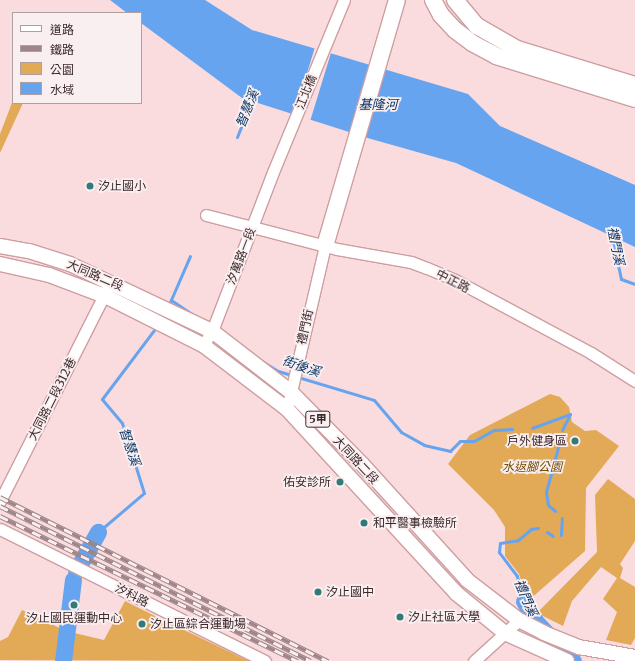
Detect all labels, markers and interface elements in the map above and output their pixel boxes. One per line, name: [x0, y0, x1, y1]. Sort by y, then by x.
legend: [12, 12, 142, 104]
text: 道路: [50, 22, 74, 37]
text: 鐵路: [50, 42, 74, 57]
text: 公園: [50, 62, 74, 77]
street label: 江北橋: [293, 73, 319, 111]
text: 水域: [50, 82, 74, 97]
water label: 智慧溪: [233, 88, 263, 130]
water label: 基隆河: [359, 97, 397, 113]
place label: 汐止國小: [98, 179, 146, 193]
marker: 汐止國小: [85, 181, 95, 191]
street label: 汐萬路一段: [224, 225, 258, 287]
water label: 禮門溪: [604, 225, 626, 267]
street label: 大同路二段: [65, 257, 125, 293]
street label: 中正路: [434, 266, 472, 296]
street label: 禮門街: [294, 308, 316, 346]
water label: 街後溪: [280, 353, 322, 381]
street label: 大同路二段312巷: [25, 355, 79, 443]
road number: 5甲: [305, 410, 331, 428]
water label: 智慧溪: [116, 426, 142, 468]
street label: 大同路二段: [330, 433, 382, 487]
place label: 戶外健身區: [507, 434, 567, 448]
marker: 戶外健身區: [570, 436, 580, 446]
park label: 水返腳公園: [502, 460, 562, 474]
place label: 佑安診所: [283, 475, 331, 489]
marker: 佑安診所: [334, 476, 346, 488]
place label: 和平醫事檢驗所: [373, 516, 457, 530]
marker: 和平醫事檢驗所: [358, 517, 370, 529]
water label: 禮門溪: [510, 577, 540, 619]
street label: 汐科路: [113, 580, 151, 610]
place label: 汐止國中: [326, 585, 374, 599]
marker: 汐止國中: [313, 587, 323, 597]
marker: 汐止國民運動中心: [69, 600, 79, 610]
place label: 汐止社區大學: [408, 610, 480, 624]
place label: 汐止國民運動中心: [26, 611, 122, 625]
marker: 汐止社區大學: [395, 612, 405, 622]
place label: 汐止區綜合運動場: [150, 617, 246, 631]
marker: 汐止區綜合運動場: [137, 619, 147, 629]

